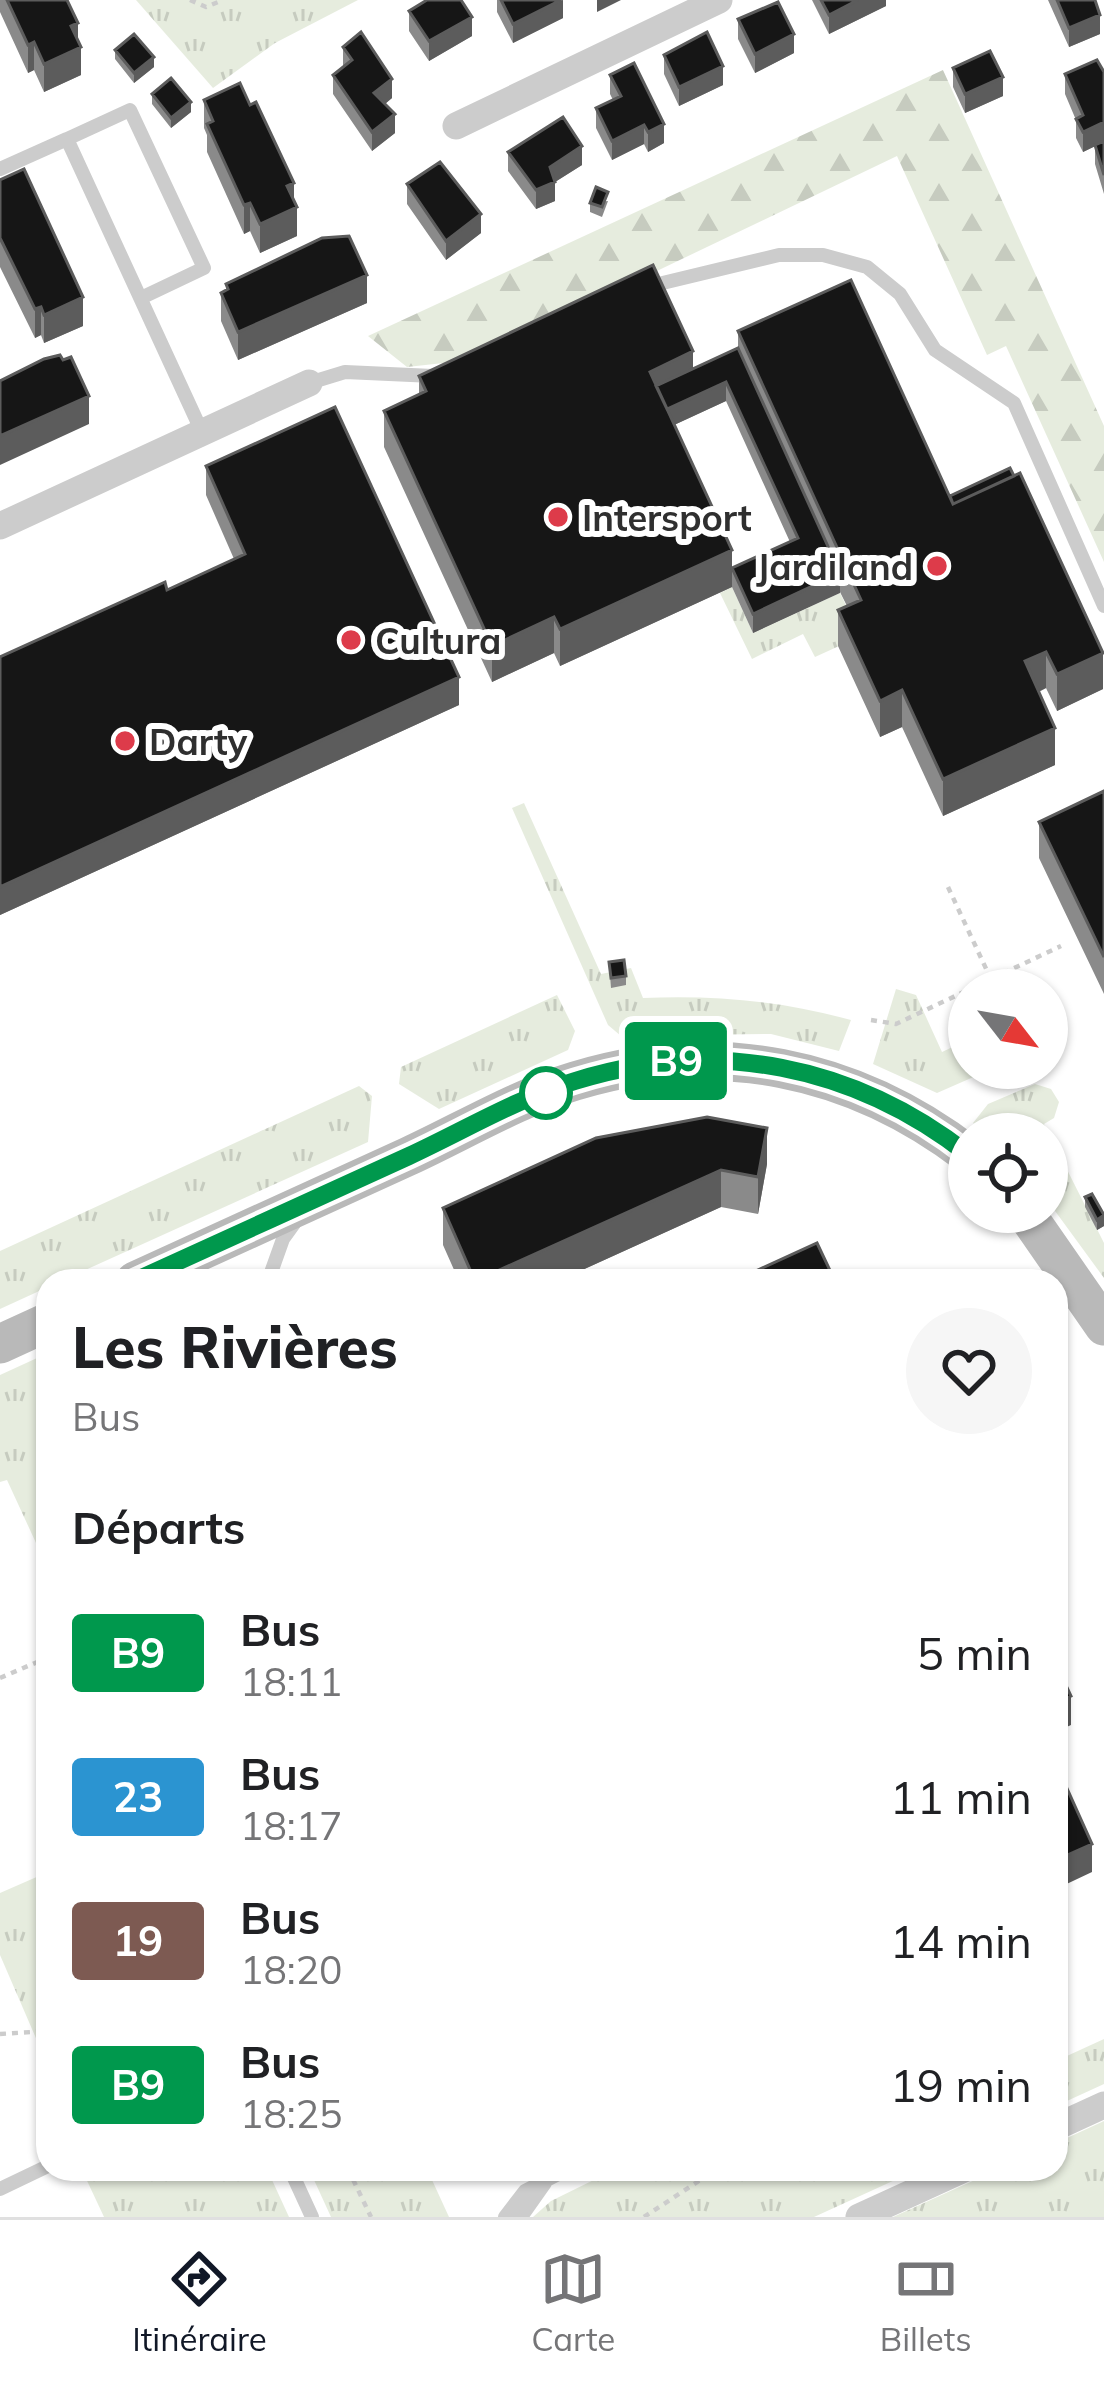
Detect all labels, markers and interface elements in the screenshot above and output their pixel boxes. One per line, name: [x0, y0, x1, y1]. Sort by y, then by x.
place label: Intersport: [582, 495, 752, 540]
marker: Intersport: [545, 504, 571, 530]
place label: Jardiland: [756, 544, 913, 589]
marker: Jardiland: [924, 553, 950, 579]
place label: Cultura: [375, 618, 501, 663]
marker: Cultura: [338, 627, 364, 653]
place label: Darty: [149, 719, 248, 764]
marker: Darty: [112, 728, 138, 754]
north arrow: [948, 969, 1068, 1089]
map controls: [948, 969, 1068, 1233]
line badge: B9: [622, 1022, 730, 1100]
text: B9: [649, 1034, 703, 1087]
unlabelled marker: [521, 1068, 571, 1118]
button: locate: [948, 1113, 1068, 1233]
button: heart: [906, 1308, 1032, 1434]
text: Les Rivières: [72, 1311, 398, 1382]
text: Bus: [72, 1392, 140, 1441]
text: Départs: [72, 1499, 245, 1555]
text: Bus: [240, 1601, 320, 1657]
text: 5 min: [917, 1625, 1032, 1681]
text: B9: [111, 1626, 165, 1679]
text: 18:11: [240, 1657, 343, 1706]
text: Bus: [240, 1745, 320, 1801]
text: 11 min: [890, 1769, 1032, 1825]
text: 23: [113, 1770, 163, 1823]
text: 18:17: [240, 1801, 343, 1850]
text: Bus: [240, 1889, 320, 1945]
text: 14 min: [890, 1913, 1032, 1969]
text: 19: [113, 1914, 163, 1967]
text: 18:20: [240, 1945, 343, 1994]
text: Bus: [240, 2033, 320, 2089]
text: 19 min: [890, 2057, 1032, 2113]
text: B9: [111, 2058, 165, 2111]
text: 18:25: [240, 2089, 343, 2138]
tab: Itinéraire: [132, 2246, 267, 2359]
tab: Carte: [531, 2246, 615, 2359]
tab: Billets: [880, 2246, 972, 2359]

